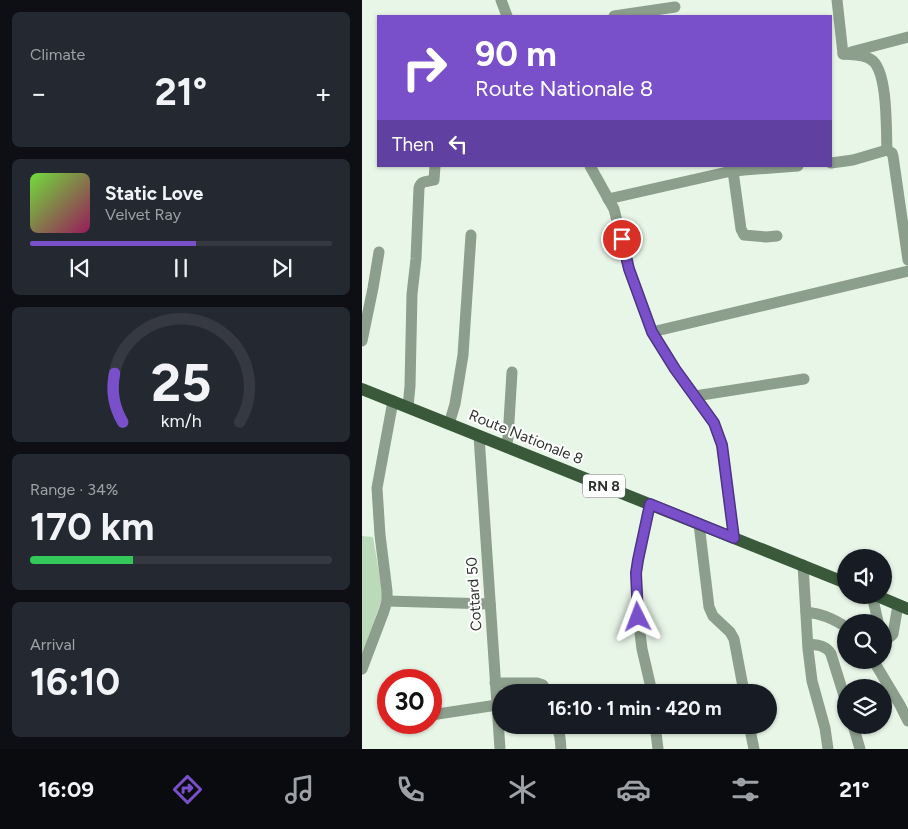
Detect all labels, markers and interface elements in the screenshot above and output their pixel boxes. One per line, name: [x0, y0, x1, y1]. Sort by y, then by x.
text: 90 m: [475, 33, 557, 75]
icon: right: [392, 35, 457, 100]
text: Climate: [30, 45, 85, 64]
text: 21°: [155, 69, 207, 115]
text: Route Nationale 8: [475, 75, 653, 102]
text: −: [30, 76, 47, 110]
text: +: [315, 76, 332, 110]
icon: left: [444, 130, 472, 158]
text: Then: [392, 133, 434, 156]
text: Static Love: [105, 182, 203, 205]
text: Velvet Ray: [105, 205, 181, 224]
pin: [601, 218, 643, 260]
icon: arrive: [608, 225, 636, 253]
icon: previous: [66, 254, 94, 282]
icon: pause: [167, 254, 195, 282]
icon: next: [268, 254, 296, 282]
text: 25: [151, 352, 211, 414]
street label: Route Nationale 8: [466, 406, 586, 468]
text: km/h: [161, 410, 201, 431]
road number: RN 8: [583, 474, 625, 498]
text: Range · 34%: [30, 480, 118, 499]
text: 170 km: [30, 504, 154, 550]
map controls: [837, 549, 892, 734]
button: sound: [837, 549, 892, 604]
street label: Cottard 50: [462, 556, 486, 632]
position arrow: [611, 590, 663, 642]
button: search: [837, 614, 892, 669]
text: Arrival: [30, 635, 75, 654]
text: 16:10: [30, 659, 120, 705]
speed limit sign: 30: [377, 669, 442, 734]
button: layers: [837, 679, 892, 734]
text: 16:10 · 1 min · 420 m: [547, 697, 722, 720]
icon: directions: [170, 772, 205, 807]
icon: music: [282, 772, 317, 807]
icon: phone: [393, 772, 428, 807]
icon: climate: [505, 772, 540, 807]
icon: car: [616, 772, 651, 807]
icon: filters: [728, 772, 763, 807]
text: 16:09: [38, 776, 94, 803]
text: 21°: [839, 776, 870, 803]

